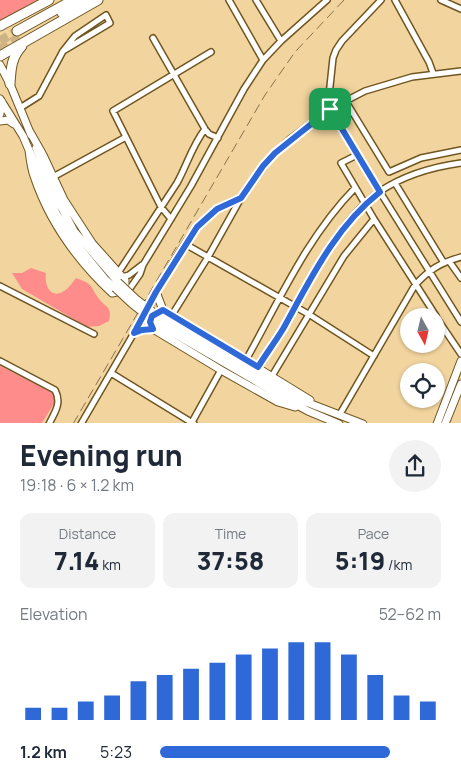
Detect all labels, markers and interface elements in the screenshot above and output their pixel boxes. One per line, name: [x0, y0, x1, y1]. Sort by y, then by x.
pin: [309, 88, 351, 130]
icon: arrive: [316, 95, 344, 123]
north arrow: [400, 308, 445, 352]
map controls: [400, 308, 445, 408]
button: locate: [400, 363, 445, 408]
text: Evening run: [20, 436, 183, 474]
button: share: [389, 440, 441, 492]
text: 19:18 · 6 × 1.2 km: [20, 474, 134, 496]
text: Distance: [59, 524, 116, 543]
text: Time: [215, 524, 246, 543]
text: Pace: [358, 524, 389, 543]
text: 7.14: [54, 543, 99, 578]
text: 37:58: [197, 543, 264, 578]
text: 5:19: [335, 543, 385, 578]
text: km: [99, 555, 121, 574]
text: /km: [385, 555, 412, 574]
text: Elevation: [20, 603, 88, 625]
text: 52–62 m: [379, 603, 441, 625]
text: 1.2 km: [20, 741, 67, 763]
text: 5:23: [100, 741, 132, 763]

